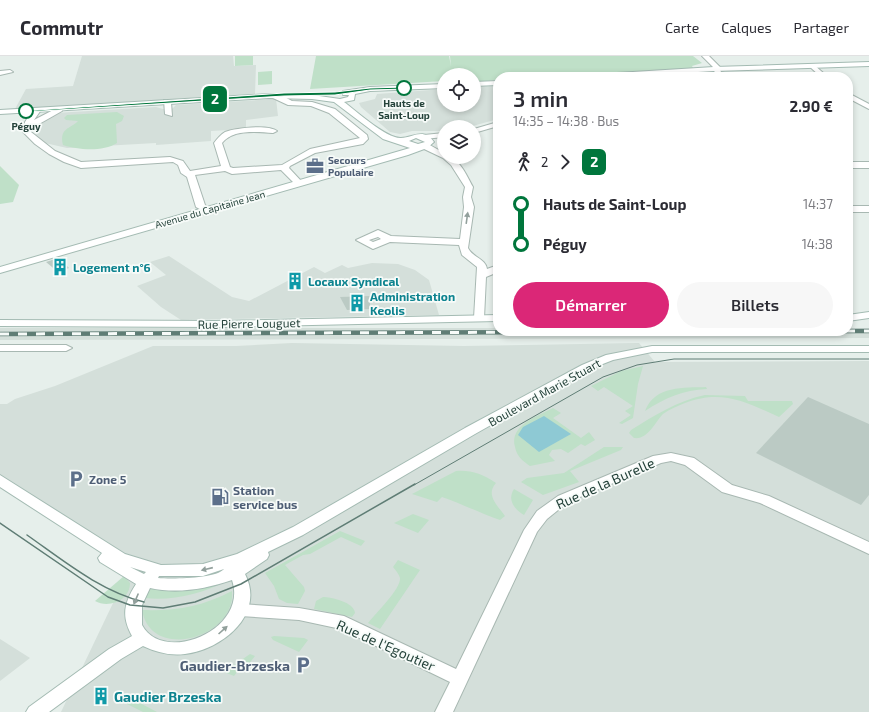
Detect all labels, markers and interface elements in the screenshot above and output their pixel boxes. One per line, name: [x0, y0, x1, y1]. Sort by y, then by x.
text: Commutr: [20, 16, 103, 39]
text: Carte: [665, 19, 699, 36]
text: Calques: [721, 19, 772, 36]
text: Partager: [794, 19, 849, 36]
map controls: [437, 68, 481, 164]
button: locate: [437, 68, 481, 112]
marker: Hauts de Saint-Loup: [396, 80, 412, 96]
text: 3 min: [513, 85, 568, 111]
line badge: 2: [202, 86, 228, 112]
text: 2: [211, 90, 219, 107]
place label: Hauts de Saint-Loup: [378, 97, 430, 121]
text: 2.90 €: [789, 97, 833, 115]
marker: Péguy: [18, 103, 34, 119]
text: 14:35 – 14:38 · Bus: [513, 113, 619, 129]
place label: Péguy: [11, 120, 41, 133]
button: layers: [437, 120, 481, 164]
icon: walk: [513, 151, 535, 173]
icon: forward: [554, 151, 576, 173]
text: 2: [590, 153, 598, 170]
place label: Secours Populaire: [328, 154, 374, 178]
text: 2: [541, 154, 548, 170]
office icon: Secours Populaire: [305, 156, 325, 176]
street label: Avenue du Capitaine Jean: [154, 187, 267, 230]
text: Hauts de Saint-Loup: [543, 195, 686, 213]
text: 14:37: [803, 196, 833, 212]
one-way arrow: [464, 212, 470, 224]
text: Péguy: [543, 235, 587, 253]
text: 14:38: [802, 236, 833, 252]
building icon: Logement n°6: [50, 257, 70, 277]
place label: Logement n°6: [73, 260, 151, 274]
building icon: Locaux Syndical: [285, 271, 305, 291]
place label: Locaux Syndical: [308, 274, 399, 289]
button: Démarrer: [513, 282, 669, 328]
button: Billets: [677, 282, 833, 328]
place label: Administration Keolis: [370, 289, 455, 317]
building icon: Administration Keolis: [347, 293, 367, 313]
street label: Rue Pierre Louguet: [197, 315, 301, 331]
street label: Boulevard Marie Stuart: [485, 355, 603, 429]
street label: Rue de la Burelle: [553, 454, 657, 512]
parking icon: Zone 5: [66, 469, 86, 489]
place label: Zone 5: [89, 472, 127, 486]
place label: Station service bus: [233, 483, 297, 511]
fuel station icon: Station service bus: [210, 487, 230, 507]
one-way arrow: [201, 567, 213, 573]
one-way arrow: [133, 594, 139, 605]
street label: Rue de l'Egoutier: [334, 616, 438, 675]
one-way arrow: [218, 626, 228, 635]
parking icon: Gaudier-Brzeska: [293, 655, 313, 675]
place label: Gaudier-Brzeska: [180, 657, 290, 674]
building icon: Gaudier Brzeska: [91, 686, 111, 706]
place label: Gaudier Brzeska: [114, 688, 222, 705]

